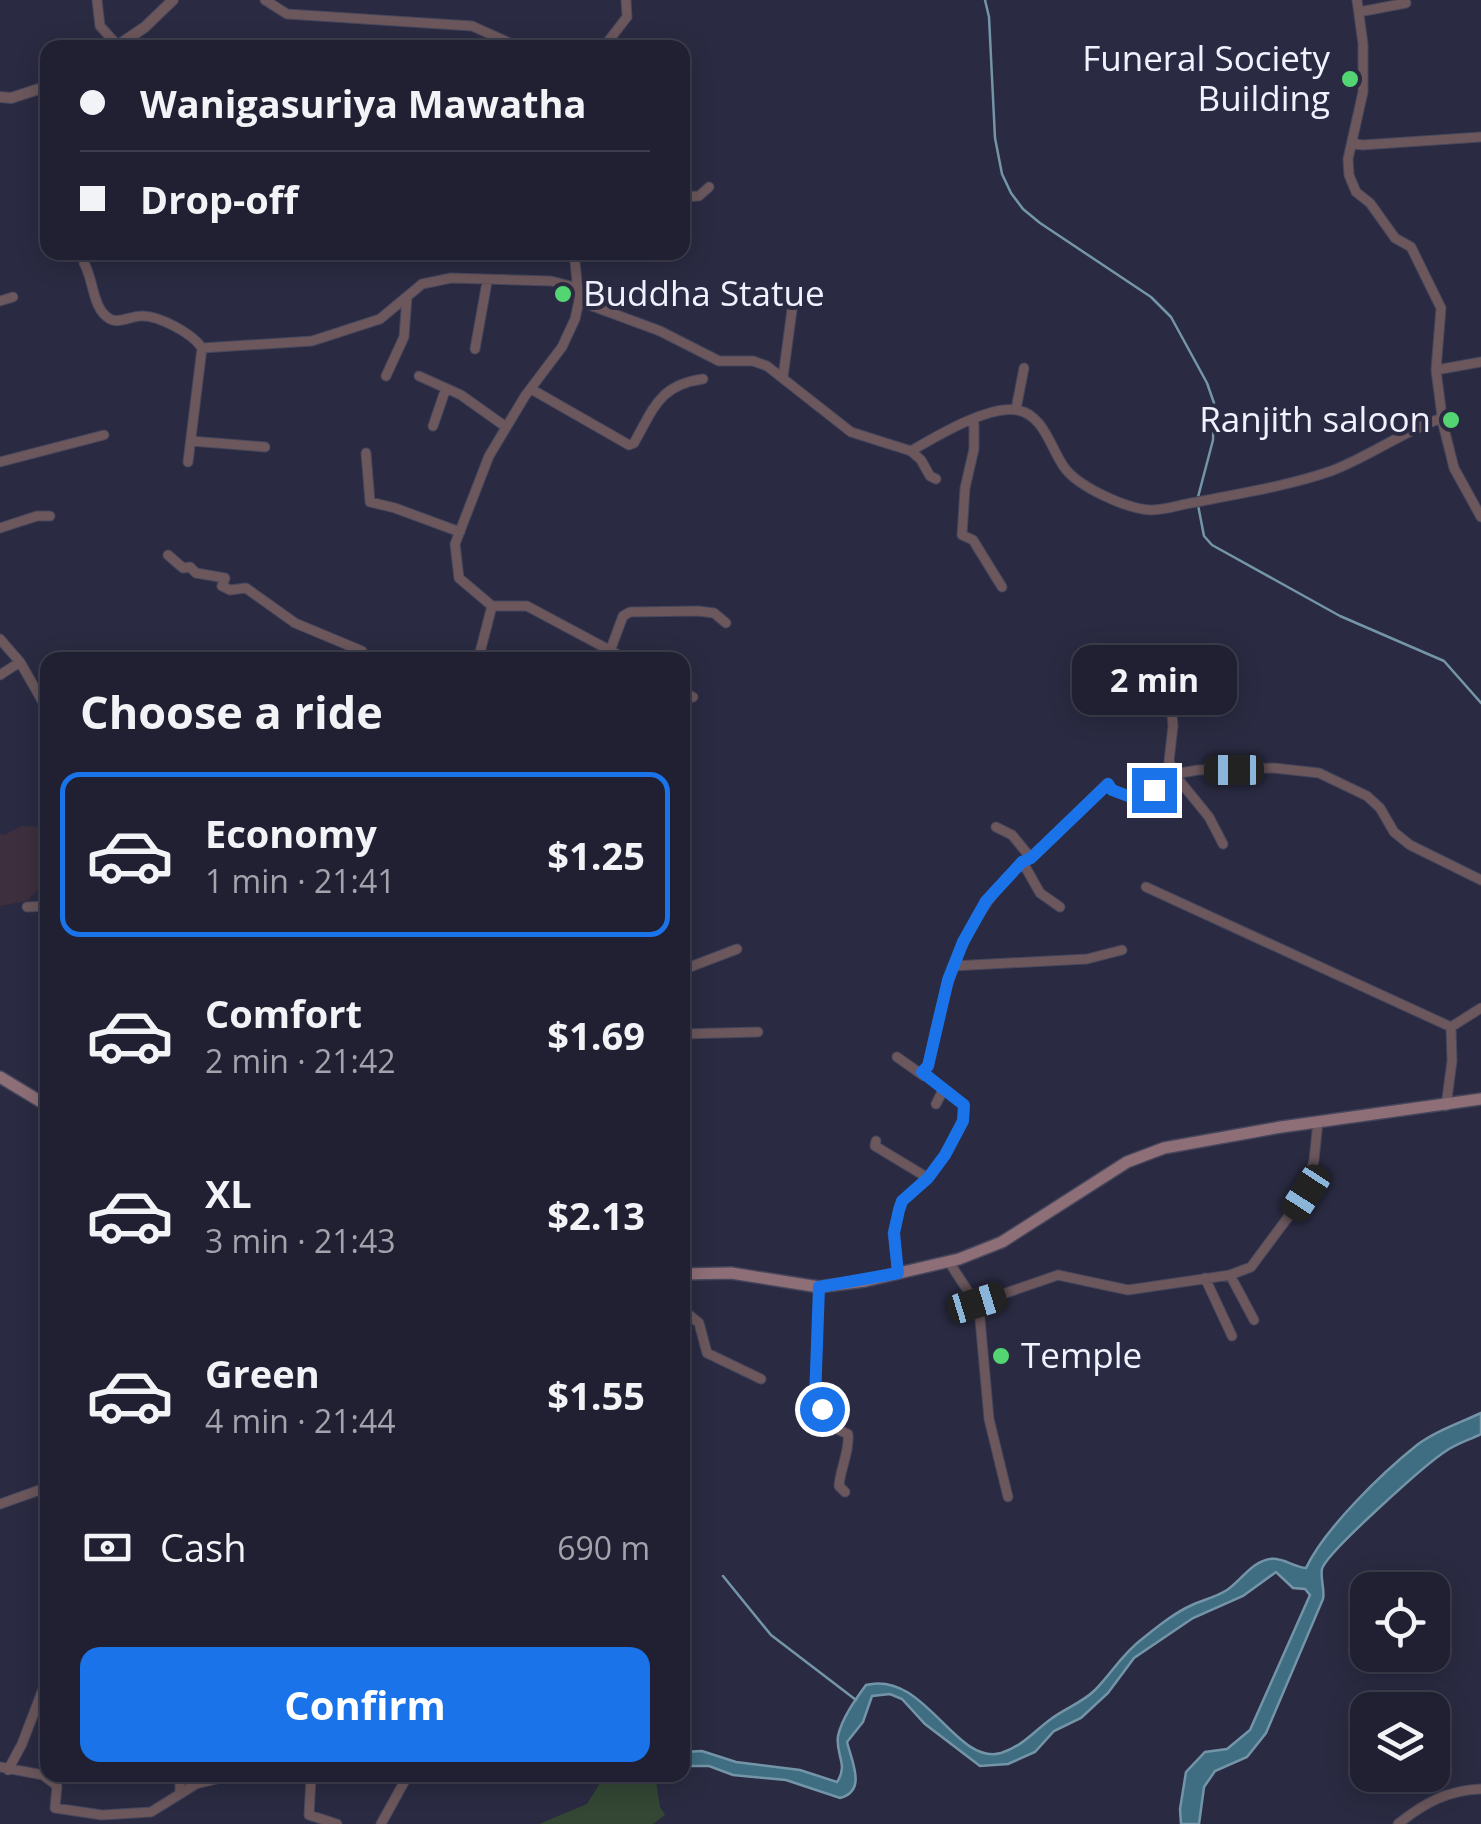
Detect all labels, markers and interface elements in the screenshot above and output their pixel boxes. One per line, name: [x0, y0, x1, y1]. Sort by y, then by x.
place label: Funeral Society Building: [1082, 34, 1330, 121]
marker: Funeral Society Building: [1339, 68, 1361, 90]
text: Wanigasuriya Mawatha: [140, 77, 587, 129]
text: Drop-off: [140, 173, 298, 225]
place label: Buddha Statue: [583, 269, 825, 316]
marker: Buddha Statue: [552, 283, 574, 305]
place label: Ranjith saloon: [1199, 395, 1431, 442]
marker: Ranjith saloon: [1440, 409, 1462, 431]
callout: 2 min: [1072, 645, 1236, 715]
text: 2 min: [1110, 658, 1199, 701]
text: Choose a ride: [80, 681, 383, 742]
car: [1204, 755, 1264, 785]
route end: [1132, 768, 1177, 813]
text: Economy: [205, 807, 377, 859]
icon: car: [85, 810, 175, 900]
text: $1.25: [547, 829, 645, 881]
text: 1 min · 21:41: [205, 859, 396, 902]
text: Comfort: [205, 987, 362, 1039]
icon: car: [85, 990, 175, 1080]
text: $1.69: [547, 1009, 645, 1061]
text: 2 min · 21:42: [205, 1039, 396, 1082]
car: [1277, 1160, 1335, 1226]
text: XL: [205, 1167, 252, 1219]
icon: car: [85, 1170, 175, 1260]
text: $2.13: [547, 1189, 645, 1241]
text: 3 min · 21:43: [205, 1219, 396, 1262]
car: [944, 1280, 1010, 1326]
place label: Temple: [1021, 1331, 1142, 1378]
marker: Temple: [990, 1345, 1012, 1367]
text: Green: [205, 1347, 320, 1399]
icon: car: [85, 1350, 175, 1440]
text: $1.55: [547, 1369, 645, 1421]
route start: [800, 1387, 845, 1432]
text: 4 min · 21:44: [205, 1399, 396, 1442]
icon: cash: [80, 1520, 135, 1575]
text: Cash: [160, 1521, 246, 1573]
text: 690 m: [557, 1526, 650, 1569]
map controls: [1350, 1572, 1450, 1792]
button: locate: [1350, 1572, 1450, 1672]
button: Confirm: [80, 1647, 650, 1762]
button: layers: [1350, 1692, 1450, 1792]

